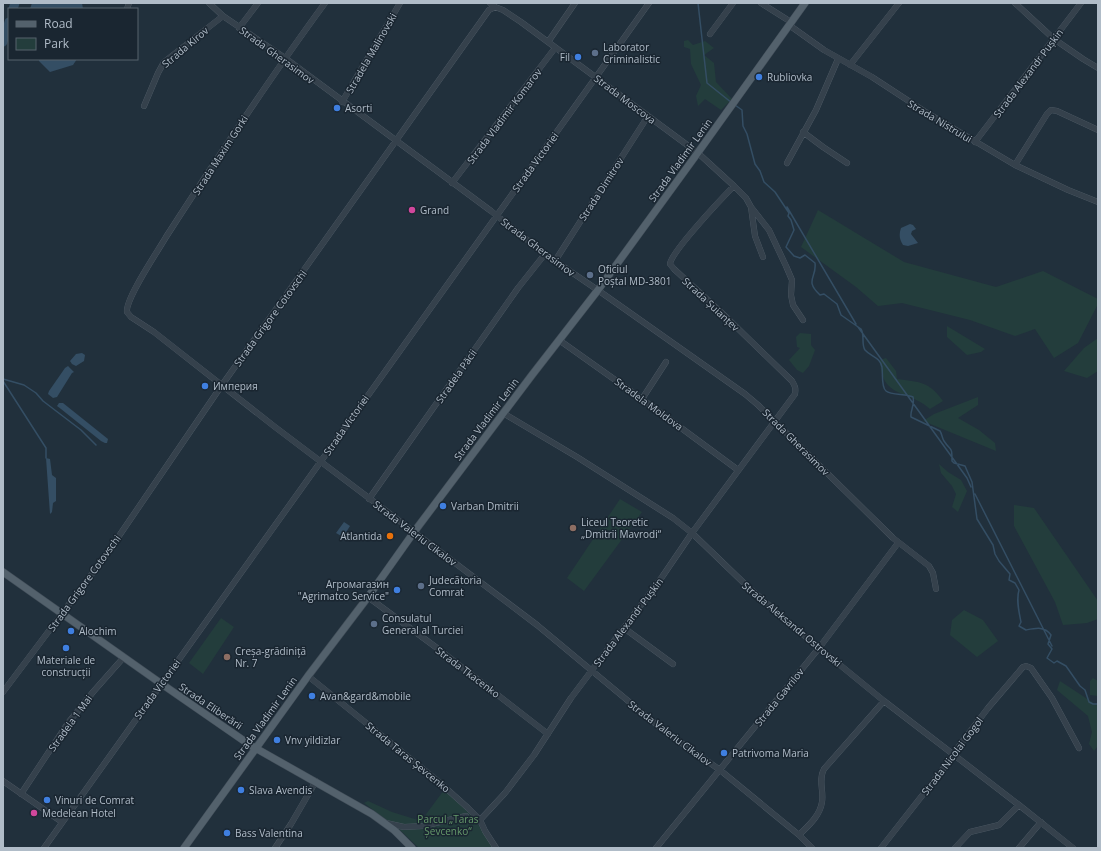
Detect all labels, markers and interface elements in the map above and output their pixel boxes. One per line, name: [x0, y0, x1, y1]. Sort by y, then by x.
legend: [8, 8, 138, 60]
street label: Stradela Malinovski: [342, 10, 400, 96]
text: Road: [44, 15, 73, 32]
street label: Strada Kirov: [159, 23, 211, 71]
street label: Strada Gherasimov: [237, 23, 317, 87]
street label: Strada Alexandr Pușkin: [990, 26, 1066, 120]
text: Park: [44, 35, 70, 52]
place label: Laborator Criminalistic: [603, 40, 660, 66]
marker: Laborator Criminalistic: [590, 48, 600, 58]
place label: Fil: [560, 50, 570, 64]
marker: Fil: [573, 52, 583, 62]
street label: Strada Vladimir Komarov: [463, 65, 545, 167]
place label: Rubliovka: [767, 70, 812, 84]
street label: Strada Moscova: [591, 71, 659, 127]
marker: Rubliovka: [754, 72, 764, 82]
street label: Strada Nistrului: [905, 96, 975, 146]
place label: Asorti: [345, 101, 372, 115]
marker: Asorti: [332, 103, 342, 113]
street label: Strada Maxim Gorki: [189, 112, 251, 198]
street label: Strada Vladimir Lenin: [645, 116, 715, 204]
street label: Strada Victoriei: [509, 129, 561, 195]
street label: Strada Dimitrov: [575, 154, 627, 224]
place label: Grand: [420, 203, 449, 217]
marker: Grand: [407, 205, 417, 215]
street label: Strada Gherasimov: [498, 215, 578, 279]
place label: Oficiul Poștal MD-3801: [598, 262, 671, 288]
street label: Strada Grigore Cotovschi: [230, 267, 310, 369]
marker: Oficiul Poștal MD-3801: [585, 270, 595, 280]
street label: Strada Șuianțev: [680, 274, 742, 334]
street label: Stradela Păcii: [432, 346, 480, 406]
street label: Stradela Moldova: [612, 374, 686, 434]
street label: Strada Vladimir Lenin: [450, 375, 522, 463]
place label: Империя: [213, 379, 258, 393]
marker: Империя: [200, 381, 210, 391]
street label: Strada Victoriei: [320, 392, 372, 458]
street label: Strada Gherasimov: [760, 406, 832, 478]
street label: Strada Valeriu Cikalov: [370, 497, 460, 569]
place label: Varban Dmitrii: [451, 499, 519, 513]
marker: Varban Dmitrii: [438, 501, 448, 511]
place label: Liceul Teoretic „Dmitrii Mavrodi“: [581, 515, 662, 541]
marker: Liceul Teoretic „Dmitrii Mavrodi“: [568, 523, 578, 533]
place label: Atlantida: [340, 529, 382, 543]
marker: Atlantida: [385, 531, 395, 541]
street label: Strada Grigore Cotovschi: [44, 532, 124, 634]
place label: Judecătoria Comrat: [428, 573, 482, 599]
street label: Strada Alexandr Pușkin: [590, 575, 666, 669]
place label: Агромагазин "Agrimatco Service": [298, 577, 389, 603]
street label: Strada Aleksandr Ostrovski: [739, 578, 845, 670]
marker: Judecătoria Comrat: [416, 581, 426, 591]
marker: Агромагазин "Agrimatco Service": [392, 585, 402, 595]
place label: Consulatul General al Turciei: [382, 611, 463, 637]
marker: Consulatul General al Turciei: [369, 619, 379, 629]
place label: Alochim: [79, 624, 117, 638]
marker: Alochim: [66, 626, 76, 636]
marker: Materiale de construcții: [61, 643, 71, 653]
street label: Strada Tkacenko: [433, 643, 503, 701]
place label: Creșa-grădiniță Nr. 7: [235, 644, 306, 670]
marker: Creșa-grădiniță Nr. 7: [222, 652, 232, 662]
place label: Materiale de construcții: [37, 653, 96, 679]
street label: Strada Victoriei: [131, 656, 183, 722]
street label: Strada Gavrilov: [751, 665, 807, 729]
street label: Strada Vladimir Lenin: [230, 674, 300, 762]
street label: Strada Eliberării: [176, 679, 246, 733]
place label: Avan&gard&mobile: [320, 689, 411, 703]
marker: Avan&gard&mobile: [307, 691, 317, 701]
street label: Stradela 1 Mai: [45, 692, 95, 754]
street label: Strada Valeriu Cikalov: [625, 697, 715, 769]
street label: Strada Nicolai Gogol: [918, 714, 986, 798]
street label: Strada Taras Șevcenko: [363, 719, 453, 795]
place label: Vnv yildizlar: [285, 733, 340, 747]
marker: Vnv yildizlar: [272, 735, 282, 745]
place label: Patrivoma Maria: [732, 746, 809, 760]
marker: Patrivoma Maria: [719, 748, 729, 758]
place label: Slava Avendis: [249, 783, 312, 797]
marker: Slava Avendis: [236, 785, 246, 795]
place label: Vinuri de Comrat: [55, 793, 135, 807]
marker: Vinuri de Comrat: [42, 795, 52, 805]
place label: Medelean Hotel: [42, 806, 116, 820]
marker: Medelean Hotel: [29, 808, 39, 818]
park label: Parcul „Taras Șevcenko“: [417, 812, 479, 838]
place label: Bass Valentina: [235, 826, 303, 840]
marker: Bass Valentina: [222, 828, 232, 838]

